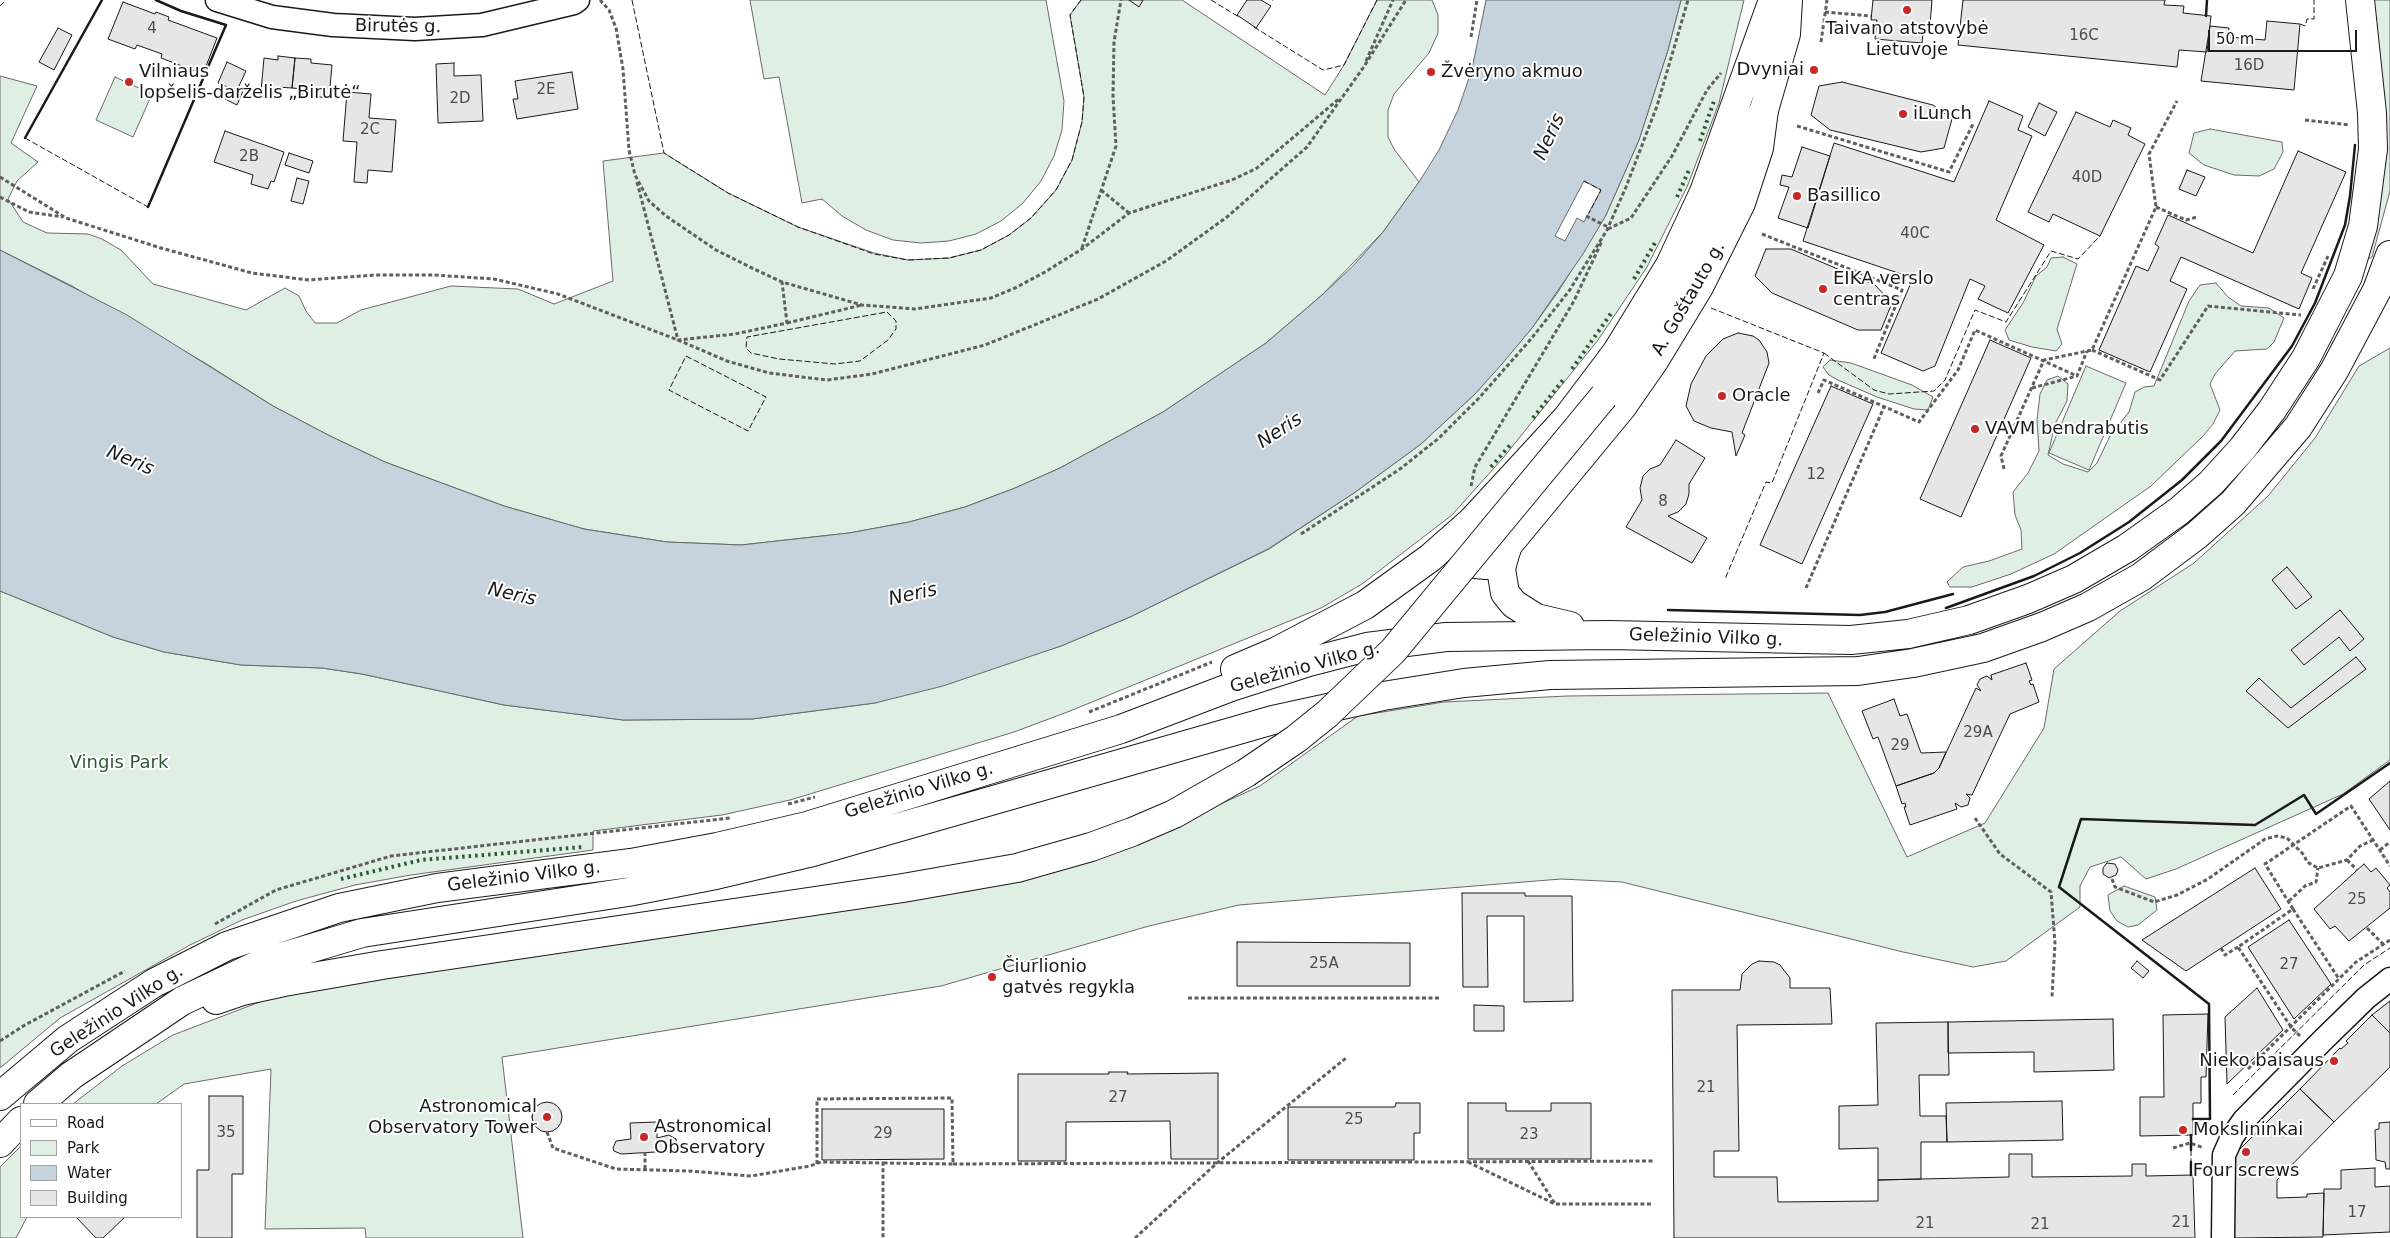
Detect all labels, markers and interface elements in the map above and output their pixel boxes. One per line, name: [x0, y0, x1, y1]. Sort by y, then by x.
marker: Taivano atstovybė Lietuvoje: [1901, 4, 1913, 16]
street label: Birutės g.: [355, 15, 441, 39]
place label: Taivano atstovybė Lietuvoje: [1825, 18, 1989, 60]
house number: 4: [147, 20, 157, 38]
scale bar: [2210, 20, 2359, 52]
house number: 16C: [2069, 27, 2099, 45]
text: 50 m: [2216, 30, 2254, 48]
house number: 16D: [2234, 57, 2264, 75]
place label: Dvyniai: [1736, 59, 1804, 81]
place label: Vilniaus lopšelis-darželis „Birutė“: [139, 61, 361, 104]
place label: Žvėryno akmuo: [1441, 61, 1583, 83]
marker: Dvyniai: [1808, 64, 1820, 76]
marker: Žvėryno akmuo: [1425, 66, 1437, 78]
marker: Vilniaus lopšelis-darželis „Birutė“: [123, 76, 135, 88]
house number: 2E: [536, 81, 556, 99]
house number: 2D: [449, 90, 471, 108]
place label: iLunch: [1913, 103, 1972, 125]
marker: iLunch: [1897, 108, 1909, 120]
water label: Neris: [1529, 110, 1571, 164]
house number: 2C: [360, 121, 380, 139]
house number: 2B: [239, 148, 259, 166]
house number: 40D: [2072, 169, 2102, 187]
place label: Basillico: [1807, 185, 1881, 207]
marker: Basillico: [1791, 190, 1803, 202]
house number: 40C: [1900, 225, 1930, 243]
street label: A. Goštauto g.: [1648, 238, 1730, 360]
place label: EIKA verslo centras: [1833, 268, 1934, 310]
marker: EIKA verslo centras: [1817, 283, 1829, 295]
place label: Oracle: [1732, 385, 1791, 407]
marker: Oracle: [1716, 390, 1728, 402]
water label: Neris: [1253, 408, 1307, 454]
place label: VAVM bendrabutis: [1985, 418, 2149, 440]
marker: VAVM bendrabutis: [1969, 423, 1981, 435]
water label: Neris: [103, 441, 157, 481]
house number: 12: [1806, 466, 1826, 484]
house number: 8: [1658, 493, 1668, 511]
water label: Neris: [486, 578, 538, 612]
water label: Neris: [887, 579, 939, 611]
street label: Geležinio Vilko g.: [1629, 625, 1783, 651]
street label: Geležinio Vilko g.: [1228, 638, 1382, 698]
house number: 29A: [1963, 724, 1993, 742]
house number: 29: [1890, 737, 1910, 755]
park label: Vingis Park: [70, 752, 168, 774]
street label: Geležinio Vilko g.: [842, 758, 996, 824]
street label: Geležinio Vilko g.: [446, 857, 602, 897]
house number: 25: [2347, 891, 2367, 909]
house number: 25A: [1309, 955, 1339, 973]
place label: Čiurlionio gatvės regykla: [1002, 956, 1135, 999]
house number: 27: [2279, 956, 2299, 974]
street label: Geležinio Vilko g.: [46, 961, 188, 1063]
marker: Čiurlionio gatvės regykla: [986, 971, 998, 983]
place label: Nieko baisaus: [2199, 1050, 2324, 1072]
marker: Nieko baisaus: [2328, 1055, 2340, 1067]
house number: 21: [1696, 1079, 1716, 1097]
house number: 27: [1108, 1089, 1128, 1107]
place label: Astronomical Observatory Tower: [368, 1096, 537, 1138]
legend: [20, 1103, 182, 1218]
marker: Astronomical Observatory Tower: [541, 1111, 553, 1123]
house number: 25: [1344, 1111, 1364, 1129]
text: Road: [67, 1114, 105, 1132]
place label: Astronomical Observatory: [654, 1116, 772, 1158]
place label: Mokslininkai: [2193, 1119, 2303, 1141]
house number: 35: [216, 1124, 236, 1142]
marker: Mokslininkai: [2177, 1124, 2189, 1136]
house number: 29: [873, 1125, 893, 1143]
house number: 23: [1519, 1126, 1539, 1144]
marker: Astronomical Observatory: [638, 1131, 650, 1143]
text: Park: [67, 1139, 99, 1157]
marker: Four screws: [2240, 1146, 2252, 1158]
place label: Four screws: [2193, 1160, 2299, 1182]
text: Water: [67, 1164, 111, 1182]
text: Building: [67, 1189, 128, 1207]
house number: 17: [2347, 1204, 2367, 1222]
house number: 21: [2171, 1214, 2191, 1232]
house number: 21: [1915, 1215, 1935, 1233]
house number: 21: [2030, 1216, 2050, 1234]

